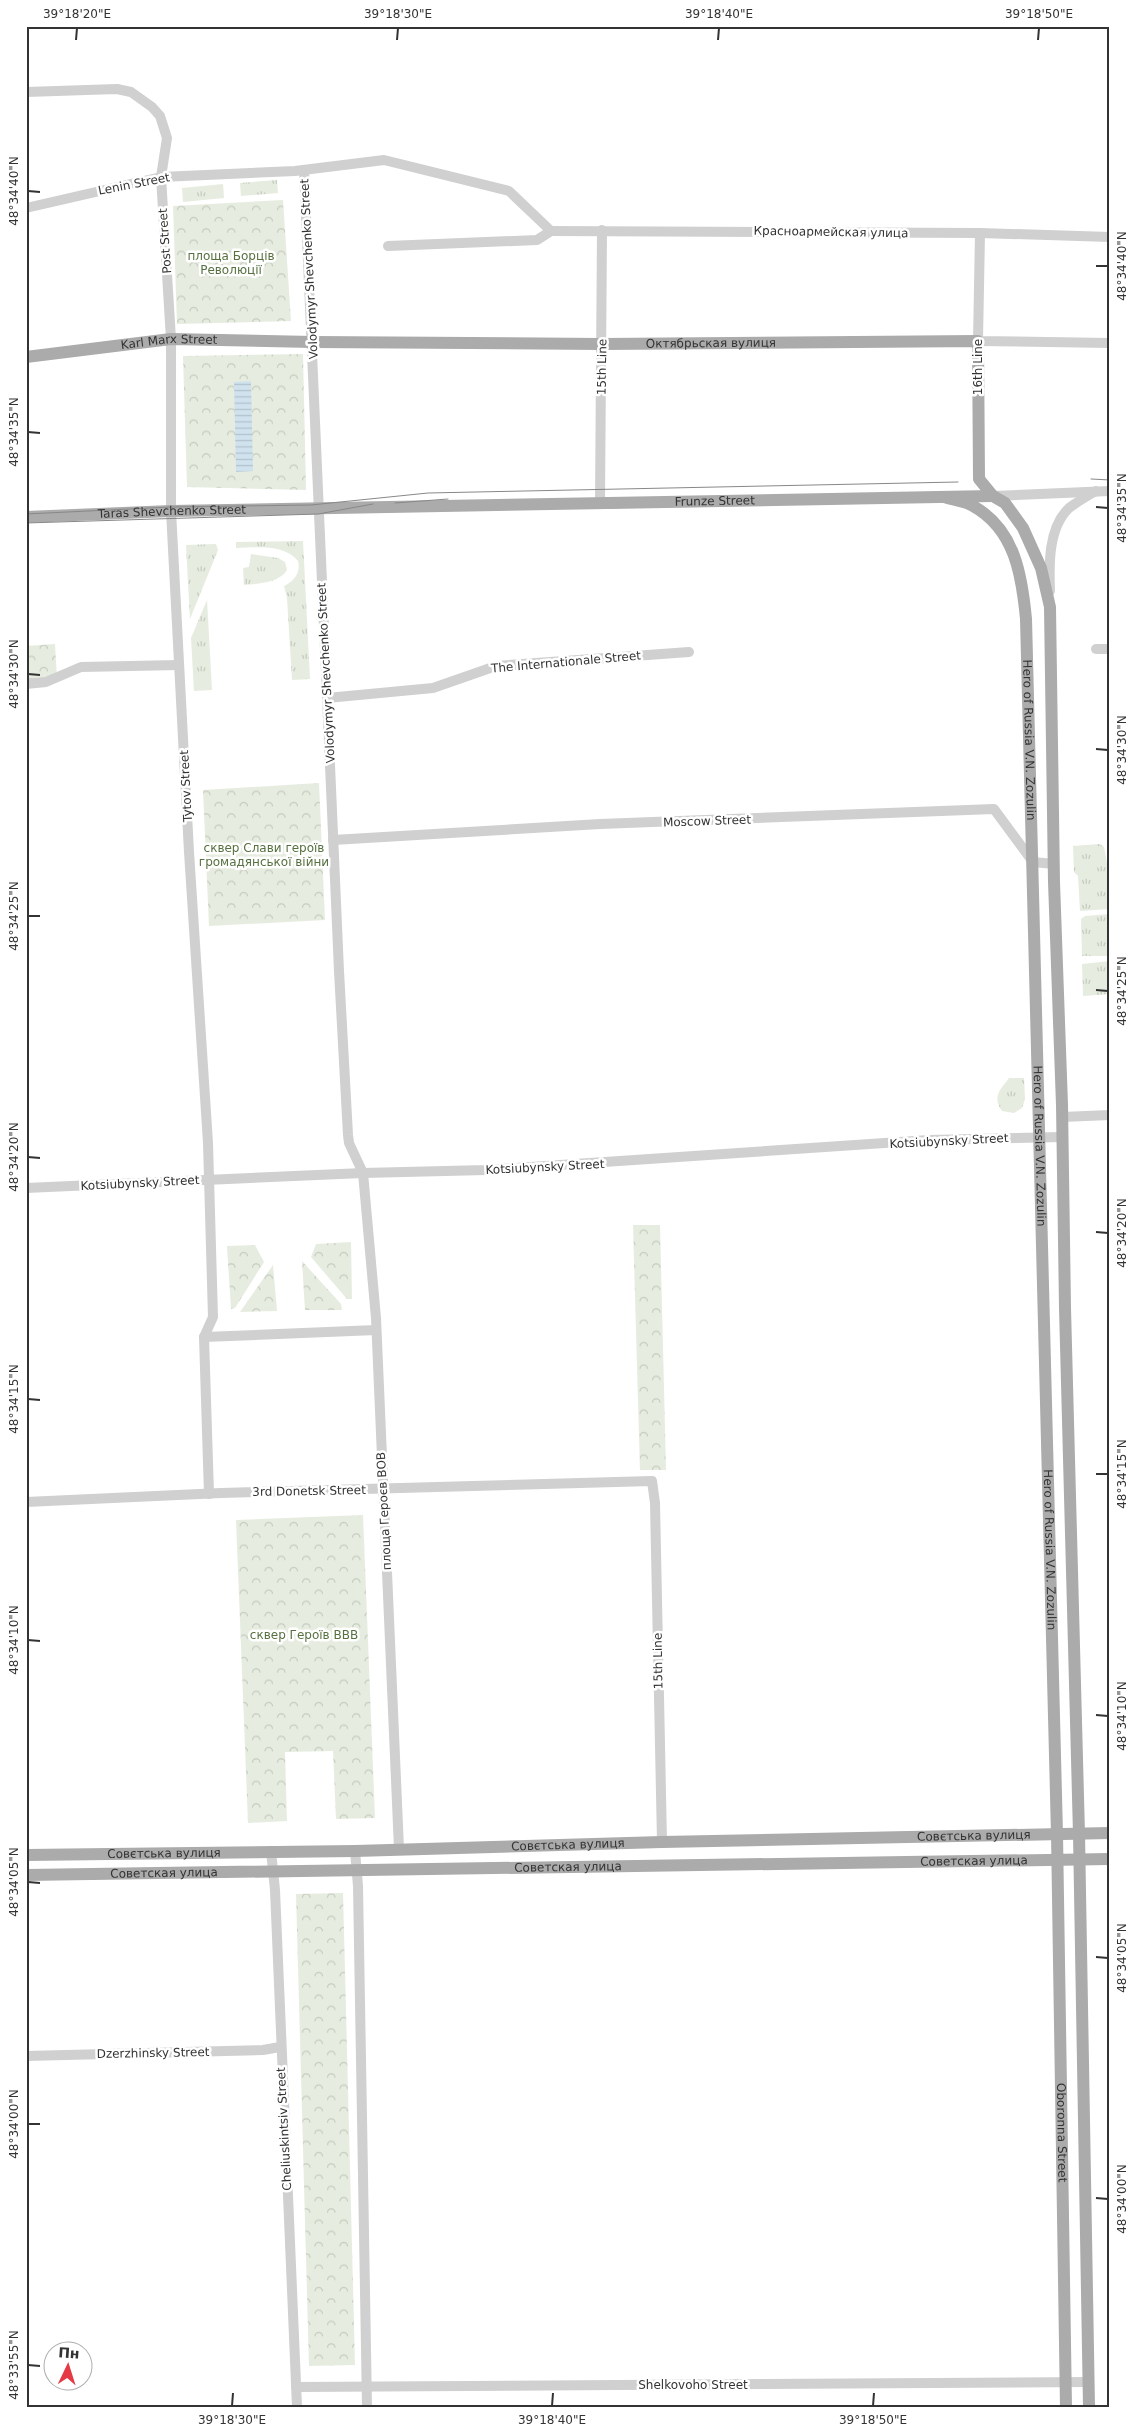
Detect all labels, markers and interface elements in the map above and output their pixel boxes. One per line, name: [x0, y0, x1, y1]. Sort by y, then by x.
text: 39°18'20"E: [43, 7, 111, 21]
text: 39°18'30"E: [364, 7, 432, 21]
text: 39°18'40"E: [685, 7, 753, 21]
text: 39°18'50"E: [1005, 7, 1073, 21]
text: 48°34'40"N: [7, 156, 21, 226]
street label: Lenin Street: [97, 170, 171, 198]
street label: Volodymyr Shevchenko Street: [297, 178, 321, 360]
street label: Post Street: [156, 208, 174, 274]
street label: Красноармейская улица: [753, 224, 909, 240]
text: 48°34'40"N: [1115, 231, 1129, 301]
park label: площа Борців Революції: [187, 249, 275, 277]
street label: Karl Marx Street: [120, 332, 218, 352]
street label: Октябрьская вулиця: [646, 336, 776, 351]
street label: 15th Line: [595, 339, 609, 395]
street label: 16th Line: [971, 339, 985, 395]
text: 48°34'35"N: [7, 397, 21, 467]
text: 48°34'35"N: [1115, 473, 1129, 543]
street label: Frunze Street: [675, 493, 755, 509]
street label: Taras Shevchenko Street: [97, 503, 246, 521]
street label: Volodymyr Shevchenko Street: [314, 582, 338, 764]
text: 48°34'30"N: [7, 639, 21, 709]
street label: The Internationale Street: [489, 648, 642, 676]
street label: Hero of Russia V.N. Zozulin: [1020, 659, 1038, 821]
text: 48°34'30"N: [1115, 715, 1129, 785]
street label: Tytov Street: [177, 749, 195, 823]
street label: Moscow Street: [663, 812, 751, 830]
park label: сквер Слави героїв громадянської війни: [199, 841, 329, 869]
text: 48°34'25"N: [7, 881, 21, 951]
text: 48°34'25"N: [1115, 956, 1129, 1026]
street label: Hero of Russia V.N. Zozulin: [1030, 1065, 1048, 1227]
text: 48°34'20"N: [7, 1122, 21, 1192]
street label: Kotsiubynsky Street: [889, 1131, 1009, 1151]
street label: Kotsiubynsky Street: [485, 1157, 605, 1177]
street label: Kotsiubynsky Street: [80, 1173, 200, 1193]
text: 48°34'20"N: [1115, 1198, 1129, 1268]
text: 48°34'15"N: [7, 1364, 21, 1434]
text: 48°34'15"N: [1115, 1439, 1129, 1509]
street label: площа Героєв ВОВ: [374, 1452, 394, 1570]
street label: Hero of Russia V.N. Zozulin: [1041, 1469, 1059, 1630]
street label: 3rd Donetsk Street: [252, 1483, 366, 1499]
text: 48°34'10"N: [7, 1605, 21, 1675]
park label: сквер Героїв ВВВ: [250, 1628, 358, 1642]
street label: 15th Line: [651, 1633, 665, 1689]
text: 48°34'10"N: [1115, 1681, 1129, 1751]
street label: Совєтська вулиця: [917, 1828, 1031, 1844]
street label: Совєтська вулиця: [511, 1836, 625, 1853]
street label: Совєтська вулиця: [107, 1846, 221, 1861]
text: 48°34'05"N: [7, 1847, 21, 1917]
street label: Советская улица: [920, 1853, 1028, 1869]
street label: Советская улица: [514, 1859, 622, 1875]
street label: Советская улица: [110, 1865, 218, 1881]
text: 48°34'05"N: [1115, 1923, 1129, 1993]
street label: Dzerzhinsky Street: [96, 2045, 210, 2061]
street label: Cheliuskintsiv Street: [274, 2067, 294, 2191]
street label: Oboronna Street: [1054, 2083, 1069, 2183]
text: 48°34'00"N: [7, 2089, 21, 2159]
text: 48°34'00"N: [1115, 2164, 1129, 2234]
text: 48°33'55"N: [7, 2330, 21, 2400]
north arrow: [42, 2340, 92, 2390]
text: Пн: [58, 2344, 80, 2362]
street label: Shelkovoho Street: [638, 2378, 748, 2392]
text: 39°18'30"E: [198, 2413, 266, 2427]
text: 39°18'40"E: [518, 2413, 586, 2427]
text: 39°18'50"E: [839, 2413, 907, 2427]

